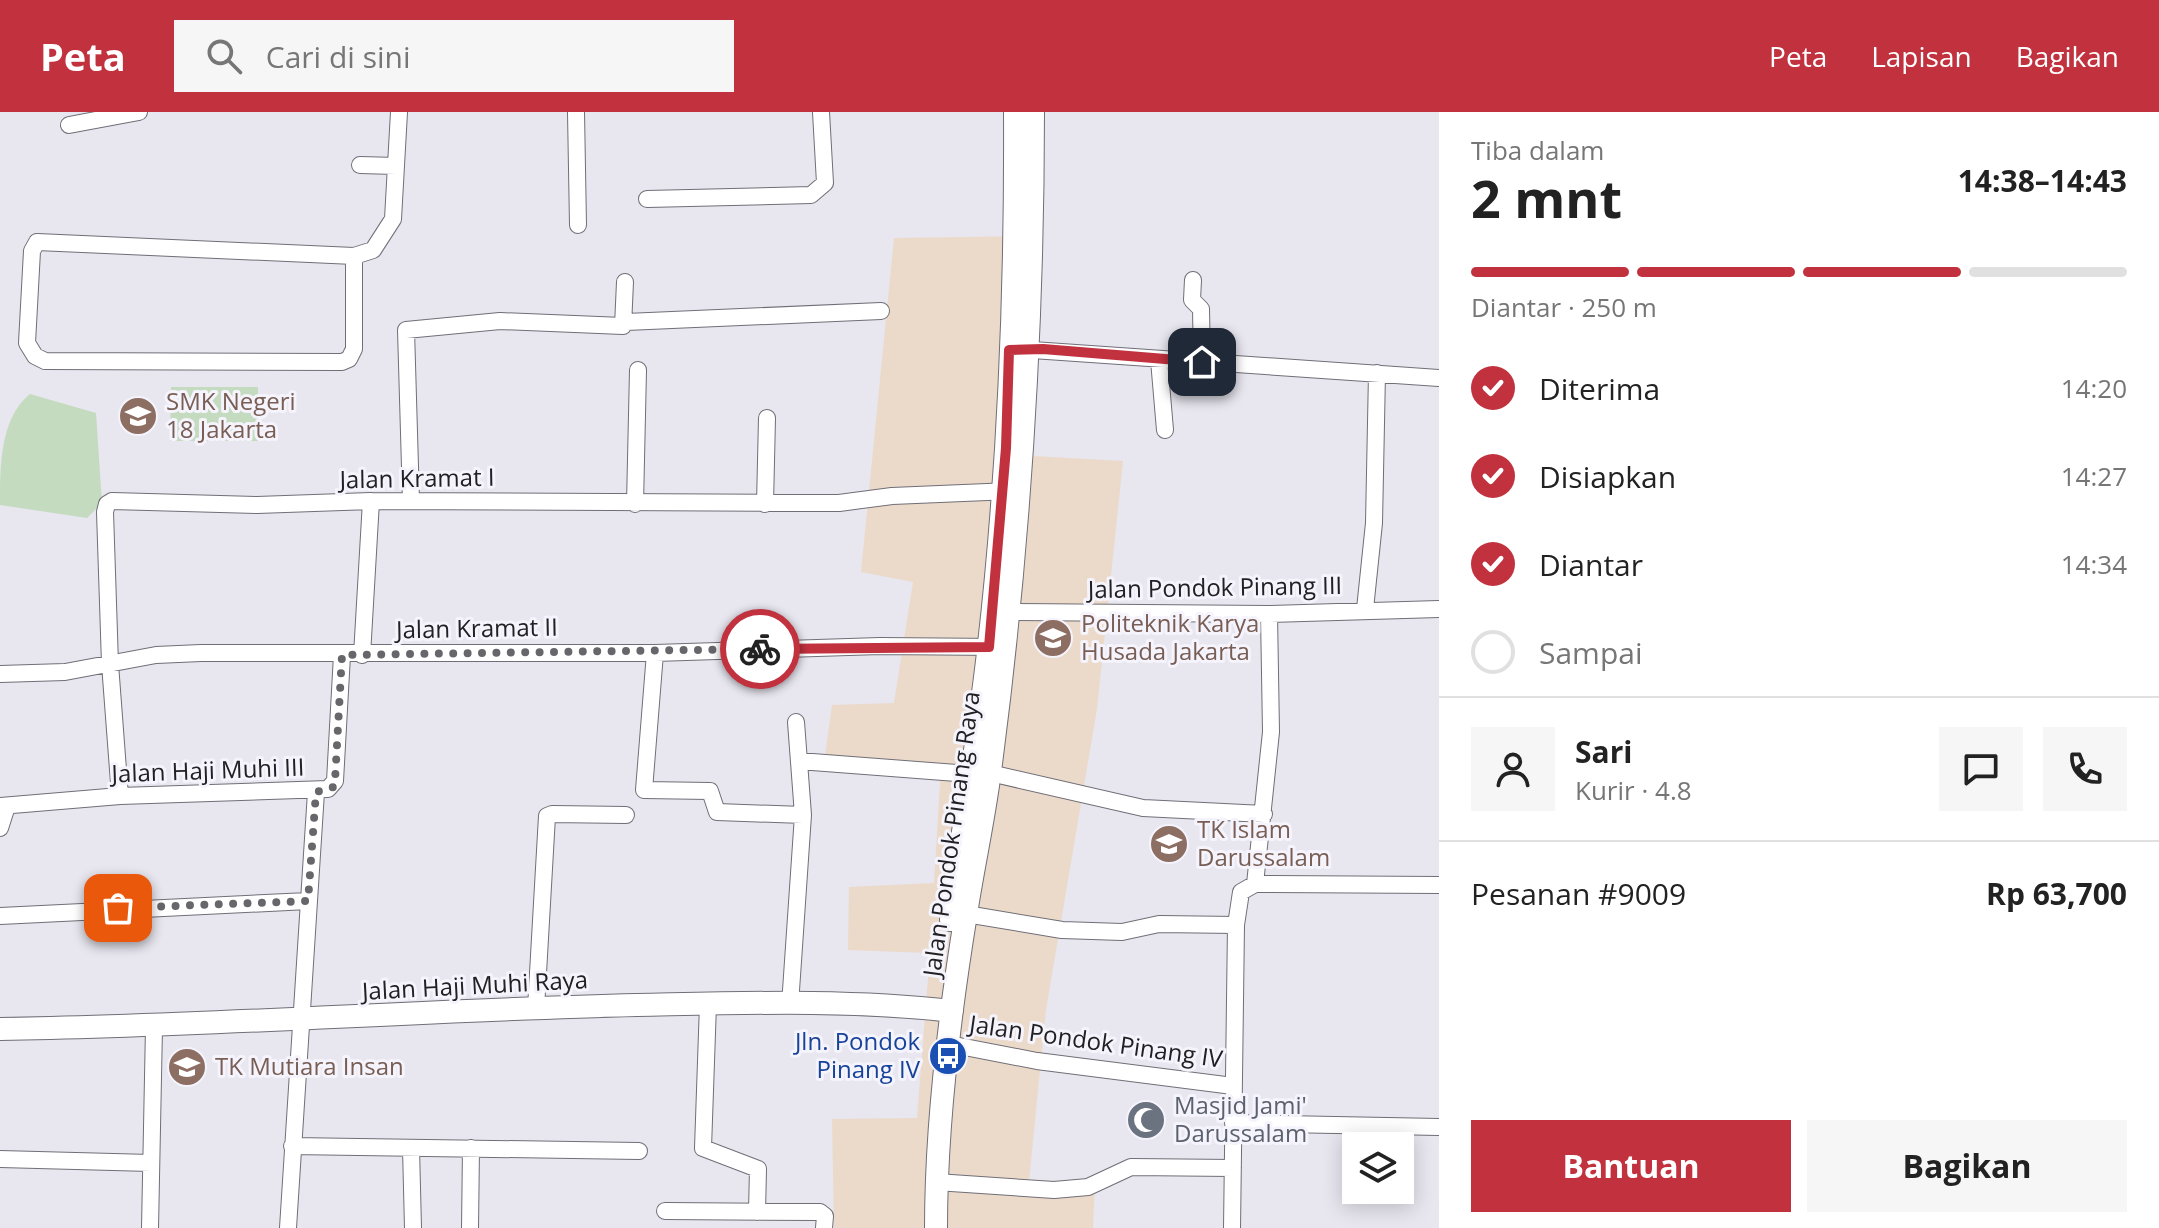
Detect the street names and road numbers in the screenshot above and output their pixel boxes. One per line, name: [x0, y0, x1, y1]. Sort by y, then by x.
street label: Jalan Kramat I: [337, 460, 495, 495]
street label: Jalan Pondok Pinang III: [1086, 568, 1342, 605]
street label: Jalan Kramat II: [394, 610, 558, 645]
street label: Jalan Pondok Pinang Raya: [914, 689, 987, 981]
street label: Jalan Haji Muhi III: [109, 750, 305, 789]
street label: Jalan Haji Muhi Raya: [359, 962, 589, 1007]
street label: Jalan Pondok Pinang IV: [966, 1006, 1226, 1075]

